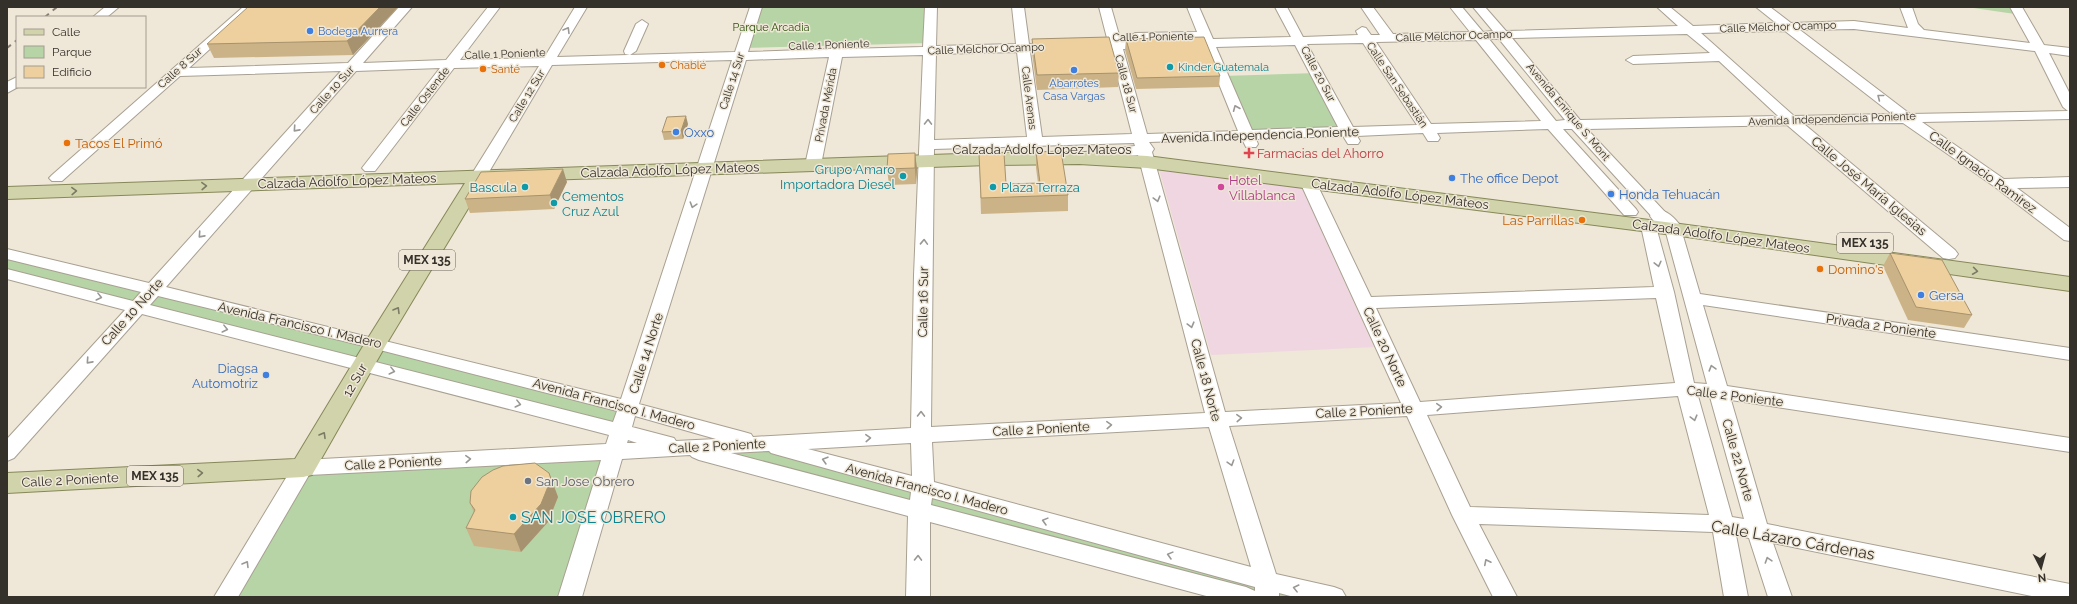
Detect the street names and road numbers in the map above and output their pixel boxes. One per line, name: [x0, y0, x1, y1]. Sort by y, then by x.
street label: Calle Melchor Ocampo: [1719, 18, 1837, 36]
street label: Calle Melchor Ocampo: [1395, 27, 1513, 45]
street label: Calle 1 Poniente: [1112, 30, 1194, 44]
street label: Calle 1 Poniente: [788, 37, 870, 53]
street label: Calle Melchor Ocampo: [927, 40, 1045, 58]
street label: Calle San Sebastián: [1364, 40, 1430, 130]
street label: Calle 20 Sur: [1298, 44, 1338, 104]
street label: Calle 8 Sur: [155, 45, 205, 91]
street label: Calle 1 Poniente: [464, 46, 546, 62]
street label: Calle 14 Sur: [717, 51, 747, 111]
street label: Calle 18 Sur: [1112, 53, 1140, 115]
street label: Avenida Enrique S. Mont: [1523, 61, 1613, 164]
street label: Calle 10 Sur: [307, 63, 357, 117]
street label: Calle Ostende: [398, 64, 453, 129]
street label: Calle Arenas: [1019, 66, 1039, 130]
street label: Calle 12 Sur: [506, 67, 548, 125]
street label: Privada Mérida: [812, 67, 840, 143]
street label: Avenida Independencia Poniente: [1748, 110, 1917, 128]
street label: Avenida Independencia Poniente: [1161, 124, 1360, 146]
street label: Calle Ignacio Ramírez: [1926, 128, 2040, 216]
street label: Calle José María Iglesias: [1808, 133, 1930, 239]
street label: Calzada Adolfo López Mateos: [953, 142, 1131, 157]
street label: Calzada Adolfo López Mateos: [580, 159, 760, 181]
street label: Calzada Adolfo López Mateos: [257, 170, 437, 192]
street label: Calzada Adolfo López Mateos: [1310, 176, 1490, 212]
street label: Calzada Adolfo López Mateos: [1631, 216, 1811, 256]
road number: MEX 135: [1837, 233, 1893, 253]
road number: MEX 135: [399, 250, 455, 270]
street label: Calle 16 Sur: [915, 266, 931, 338]
street label: Calle 10 Norte: [98, 275, 166, 349]
street label: Avenida Francisco I. Madero: [217, 299, 384, 351]
street label: Calle 20 Norte: [1360, 305, 1410, 390]
street label: Calle 14 Norte: [626, 310, 666, 395]
street label: Privada 2 Poniente: [1825, 311, 1937, 341]
street label: Calle 18 Norte: [1188, 337, 1224, 423]
street label: 12 Sur: [340, 360, 371, 399]
street label: Avenida Francisco I. Madero: [531, 375, 697, 433]
street label: Calle 2 Poniente: [1686, 383, 1785, 409]
street label: Calle 2 Poniente: [1315, 401, 1413, 421]
street label: Calle 22 Norte: [1719, 417, 1757, 503]
street label: Calle 2 Poniente: [992, 419, 1090, 439]
street label: Calle 2 Poniente: [668, 436, 766, 456]
street label: Calle 2 Poniente: [344, 453, 442, 473]
street label: Avenida Francisco I. Madero: [844, 460, 1010, 518]
road number: MEX 135: [127, 466, 183, 486]
street label: Calle 2 Poniente: [21, 470, 119, 490]
street label: Calle Lázaro Cárdenas: [1710, 516, 1876, 564]

